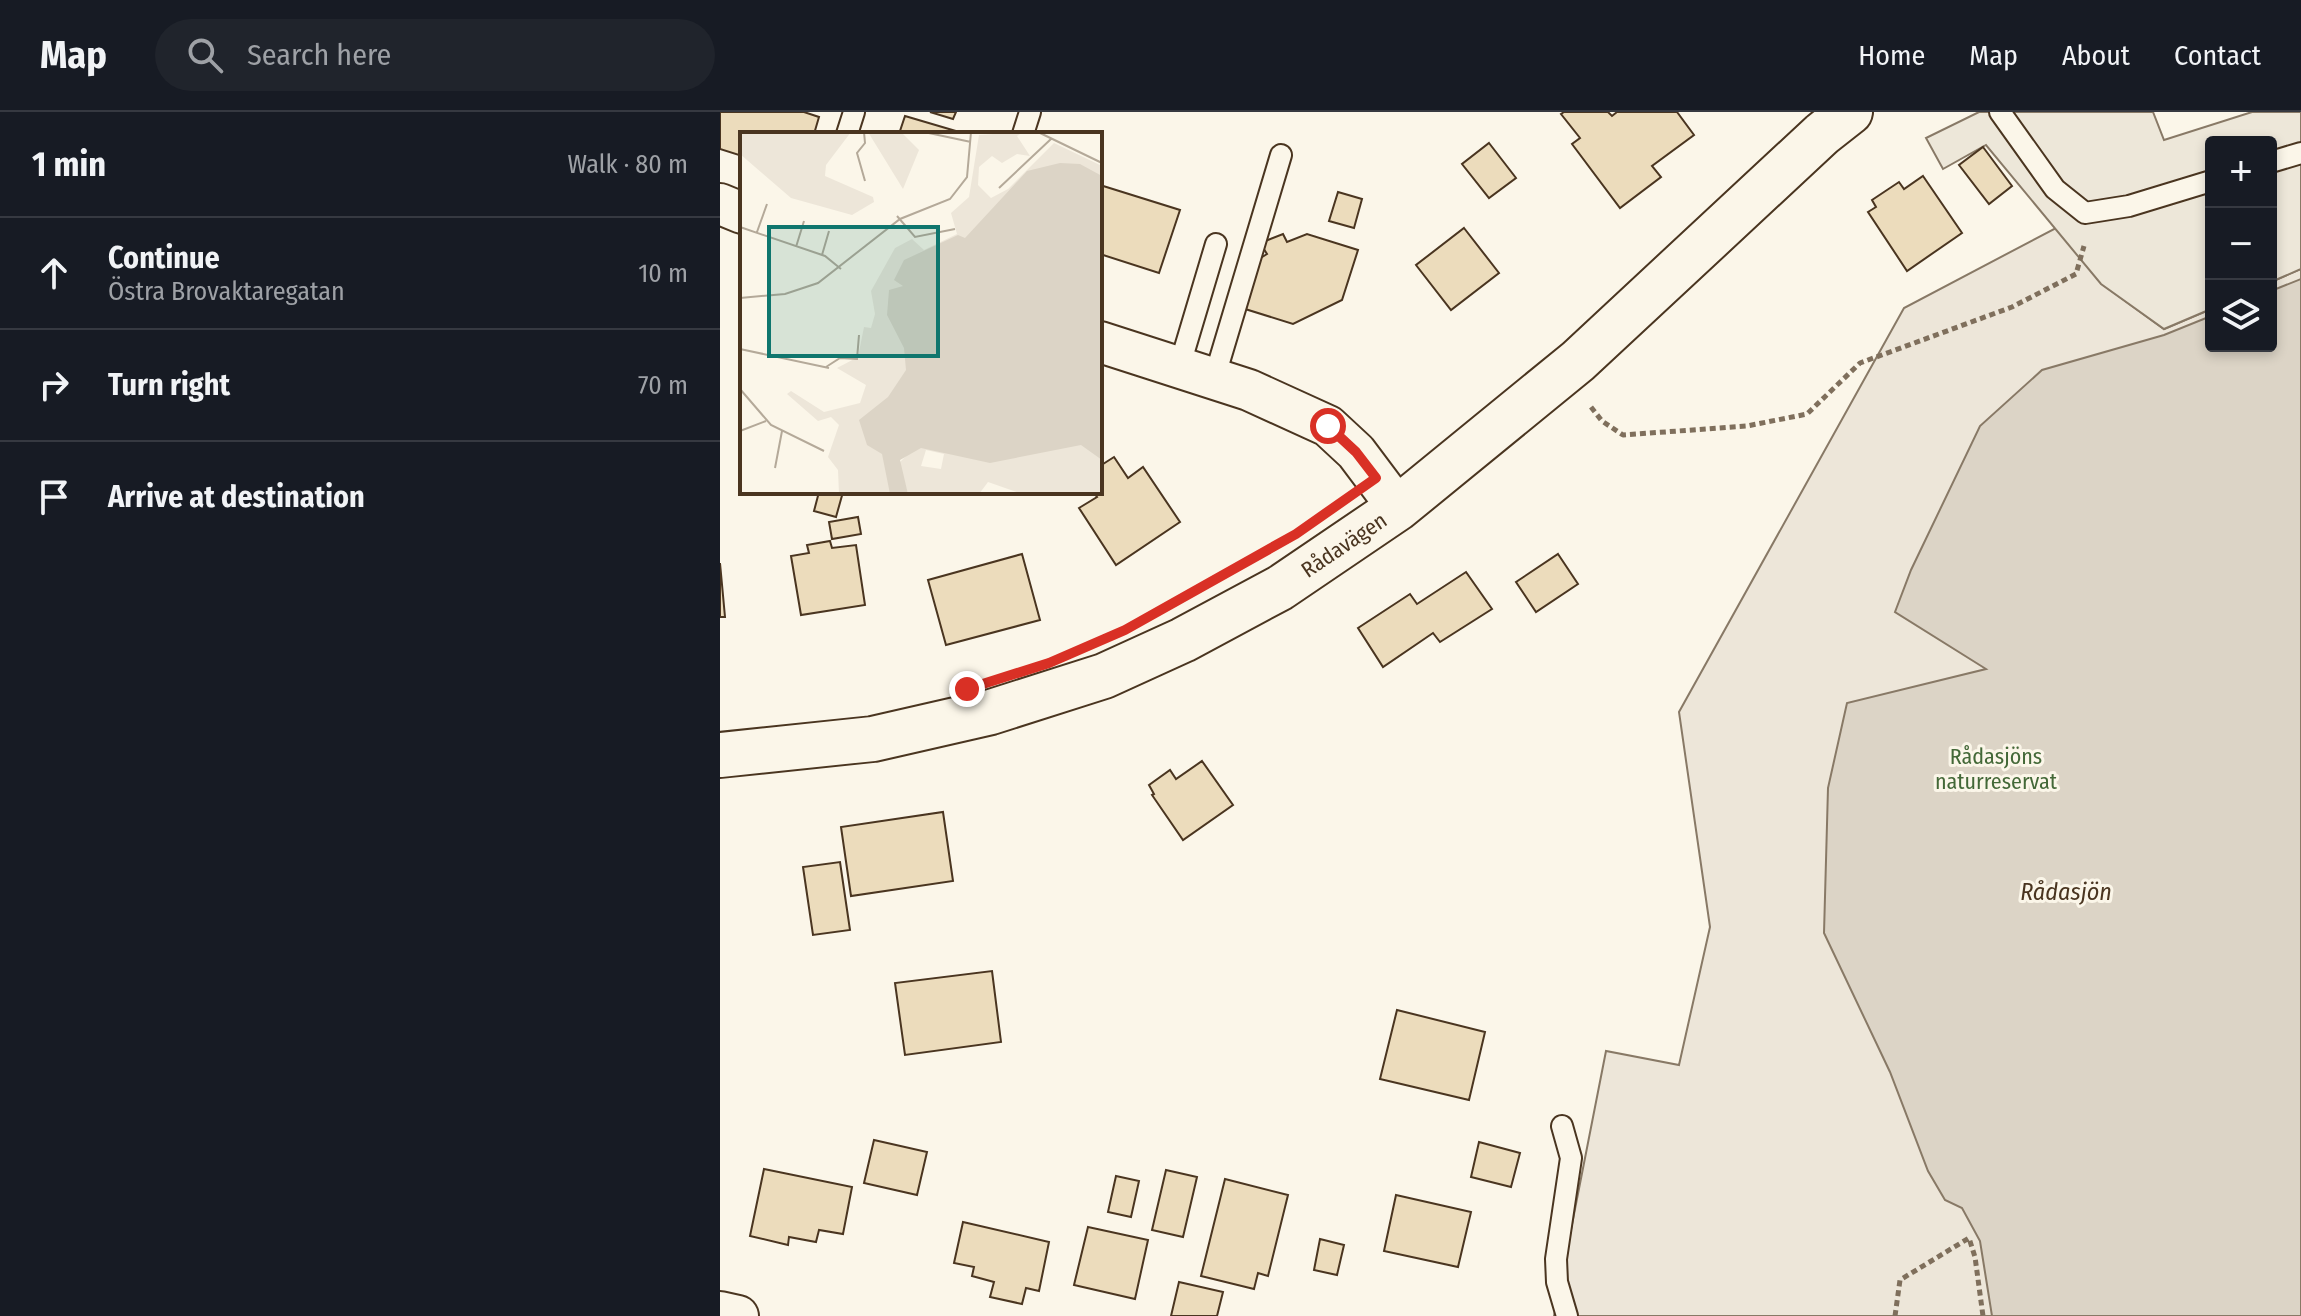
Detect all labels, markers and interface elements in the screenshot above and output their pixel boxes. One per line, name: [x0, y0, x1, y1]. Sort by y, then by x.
search box: [155, 19, 715, 91]
text: Map: [40, 32, 107, 78]
icon: search: [183, 33, 227, 77]
text: Search here: [247, 37, 391, 73]
text: Home: [1858, 39, 1925, 72]
text: Map: [1969, 39, 2018, 72]
text: About: [2062, 39, 2130, 72]
text: Contact: [2174, 39, 2261, 72]
inset map: [740, 132, 1102, 494]
map controls: [2205, 136, 2277, 352]
button: +: [2205, 136, 2277, 208]
text: 1 min: [32, 144, 106, 185]
text: Walk · 80 m: [567, 149, 688, 180]
button: −: [2205, 208, 2277, 280]
text: Continue: [108, 240, 220, 276]
icon: ahead: [32, 251, 76, 295]
text: 10 m: [638, 258, 688, 289]
text: Östra Brovaktaregatan: [108, 276, 345, 307]
button: layers: [2205, 280, 2277, 352]
icon: right: [32, 363, 76, 407]
text: Turn right: [108, 367, 230, 403]
text: 70 m: [638, 370, 688, 401]
route start: [1310, 408, 1346, 444]
icon: arrive: [32, 475, 76, 519]
text: Arrive at destination: [108, 479, 365, 515]
street label: Rådavägen: [1296, 507, 1392, 583]
route end: [949, 671, 985, 707]
park label: Rådasjöns naturreservat: [1935, 743, 2058, 795]
water label: Rådasjön: [2020, 878, 2112, 906]

